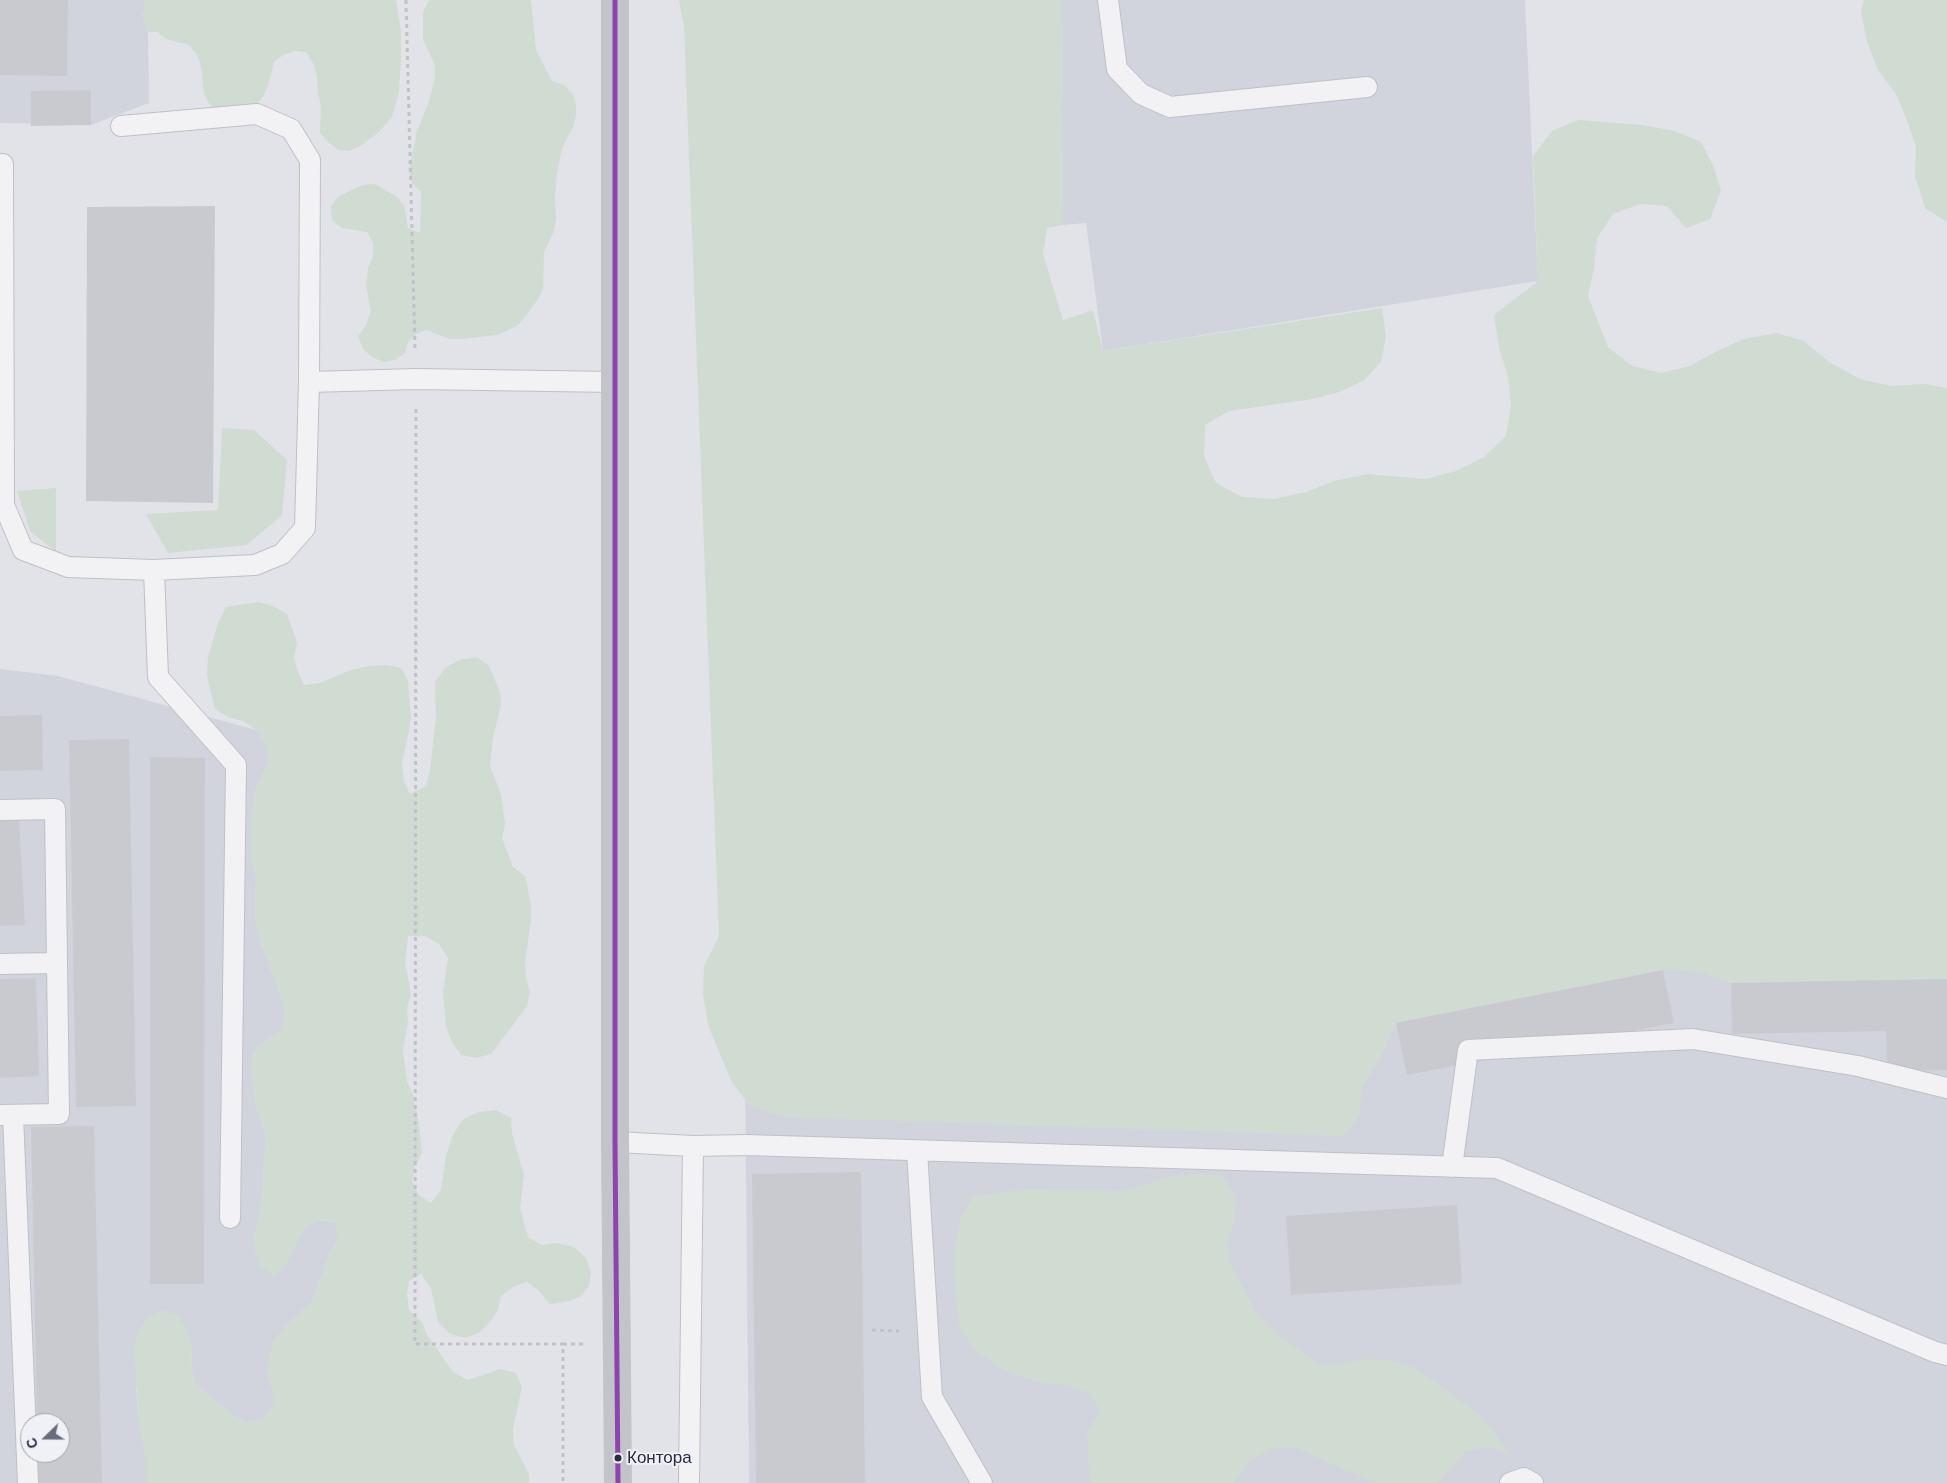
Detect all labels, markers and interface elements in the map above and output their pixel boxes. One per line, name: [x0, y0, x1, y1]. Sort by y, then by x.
north arrow: [20, 1413, 70, 1463]
text: С: [23, 1436, 41, 1451]
place label: Контора: [627, 1448, 692, 1468]
marker: Контора: [613, 1453, 623, 1463]

